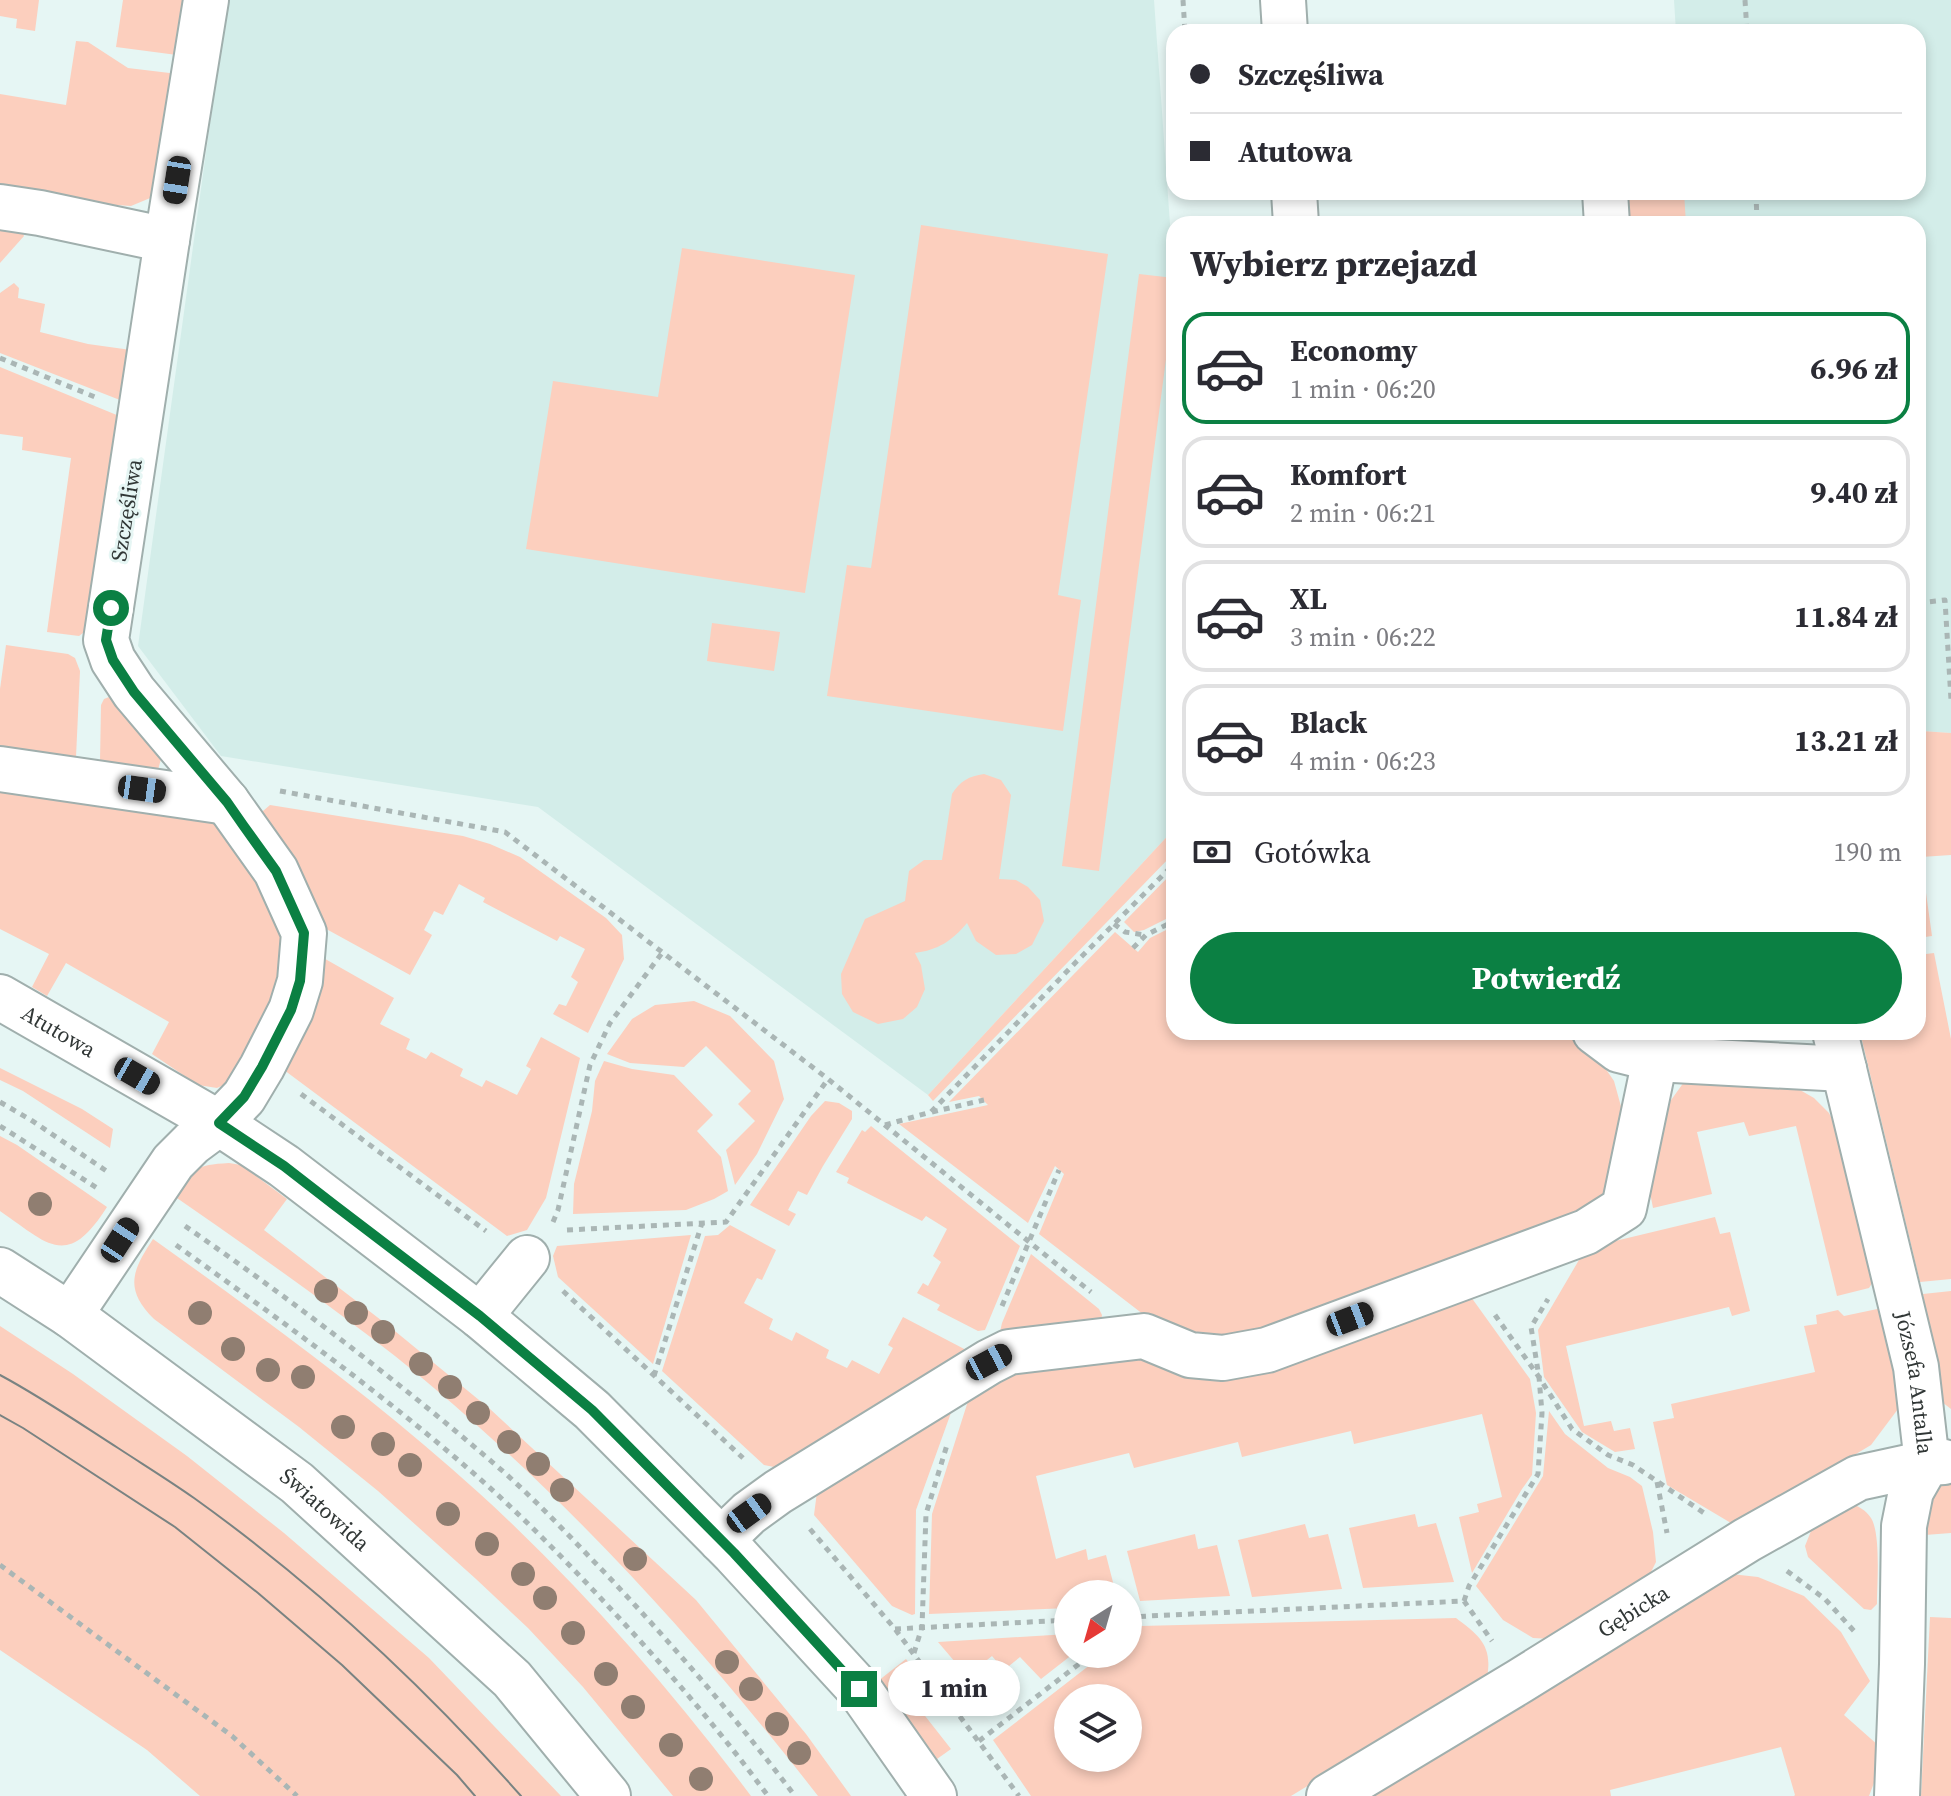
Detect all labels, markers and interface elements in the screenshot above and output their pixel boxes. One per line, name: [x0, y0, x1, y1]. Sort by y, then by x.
text: Szczęśliwa: [1238, 54, 1384, 95]
text: Atutowa: [1238, 131, 1352, 172]
car: [161, 154, 193, 206]
text: Wybierz przejazd: [1190, 239, 1477, 288]
text: Economy: [1290, 330, 1418, 371]
icon: car: [1194, 332, 1266, 404]
text: 6.96 zł: [1810, 348, 1898, 389]
text: 1 min · 06:20: [1290, 371, 1436, 407]
text: Komfort: [1290, 454, 1407, 495]
street label: Szczęśliwa: [103, 456, 149, 563]
icon: car: [1194, 456, 1266, 528]
text: 9.40 zł: [1810, 472, 1898, 513]
text: 2 min · 06:21: [1290, 495, 1436, 531]
text: XL: [1290, 578, 1327, 619]
icon: car: [1194, 580, 1266, 652]
route start: [93, 590, 129, 626]
text: 11.84 zł: [1794, 596, 1898, 637]
text: 3 min · 06:22: [1290, 619, 1436, 655]
text: Black: [1290, 702, 1367, 743]
icon: car: [1194, 704, 1266, 776]
text: 13.21 zł: [1794, 720, 1898, 761]
text: 4 min · 06:23: [1290, 743, 1436, 779]
car: [117, 774, 167, 804]
icon: cash: [1190, 830, 1234, 874]
text: Gotówka: [1254, 832, 1371, 873]
text: 190 m: [1834, 834, 1902, 870]
button: Potwierdź: [1190, 932, 1902, 1024]
street label: Atutowa: [16, 998, 102, 1065]
car: [110, 1054, 164, 1098]
car: [97, 1213, 143, 1267]
car: [1323, 1299, 1377, 1339]
street label: Józsefa Antalla: [1888, 1307, 1941, 1457]
car: [962, 1340, 1016, 1384]
street label: Światowida: [274, 1461, 377, 1558]
car: [723, 1489, 775, 1537]
street label: Gębicka: [1592, 1577, 1675, 1644]
north arrow: [1054, 1580, 1142, 1668]
map controls: [1054, 1580, 1142, 1772]
callout: 1 min: [887, 1661, 1019, 1717]
text: 1 min: [920, 1670, 988, 1706]
route end: [841, 1671, 877, 1707]
button: layers: [1054, 1684, 1142, 1772]

